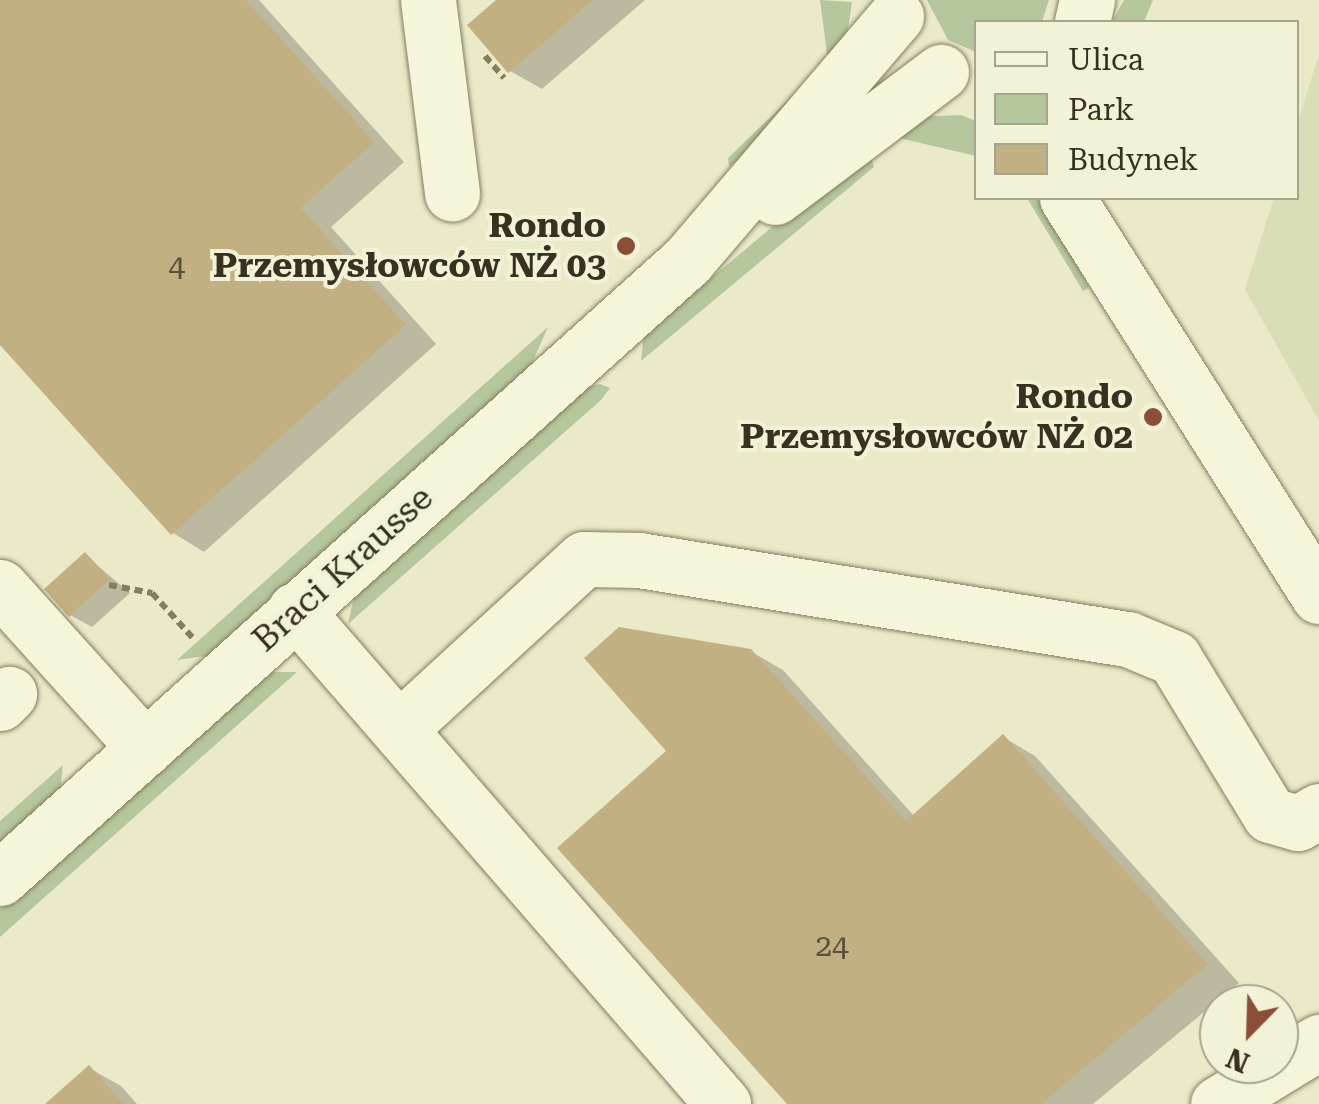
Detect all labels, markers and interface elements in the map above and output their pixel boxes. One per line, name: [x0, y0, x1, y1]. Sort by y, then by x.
legend: [974, 20, 1299, 200]
text: Ulica: [1068, 42, 1144, 77]
text: Park: [1068, 92, 1134, 127]
text: Budynek: [1068, 142, 1198, 177]
place label: Rondo Przemysłowców NŻ 03: [213, 205, 606, 287]
marker: Rondo Przemysłowców NŻ 03: [615, 235, 637, 257]
house number: 4: [169, 248, 185, 284]
place label: Rondo Przemysłowców NŻ 02: [740, 376, 1133, 458]
marker: Rondo Przemysłowców NŻ 02: [1142, 406, 1164, 428]
street label: Braci Krausse: [244, 477, 442, 661]
house number: 24: [815, 928, 849, 964]
north arrow: [1199, 984, 1299, 1084]
text: N: [1221, 1041, 1254, 1080]

